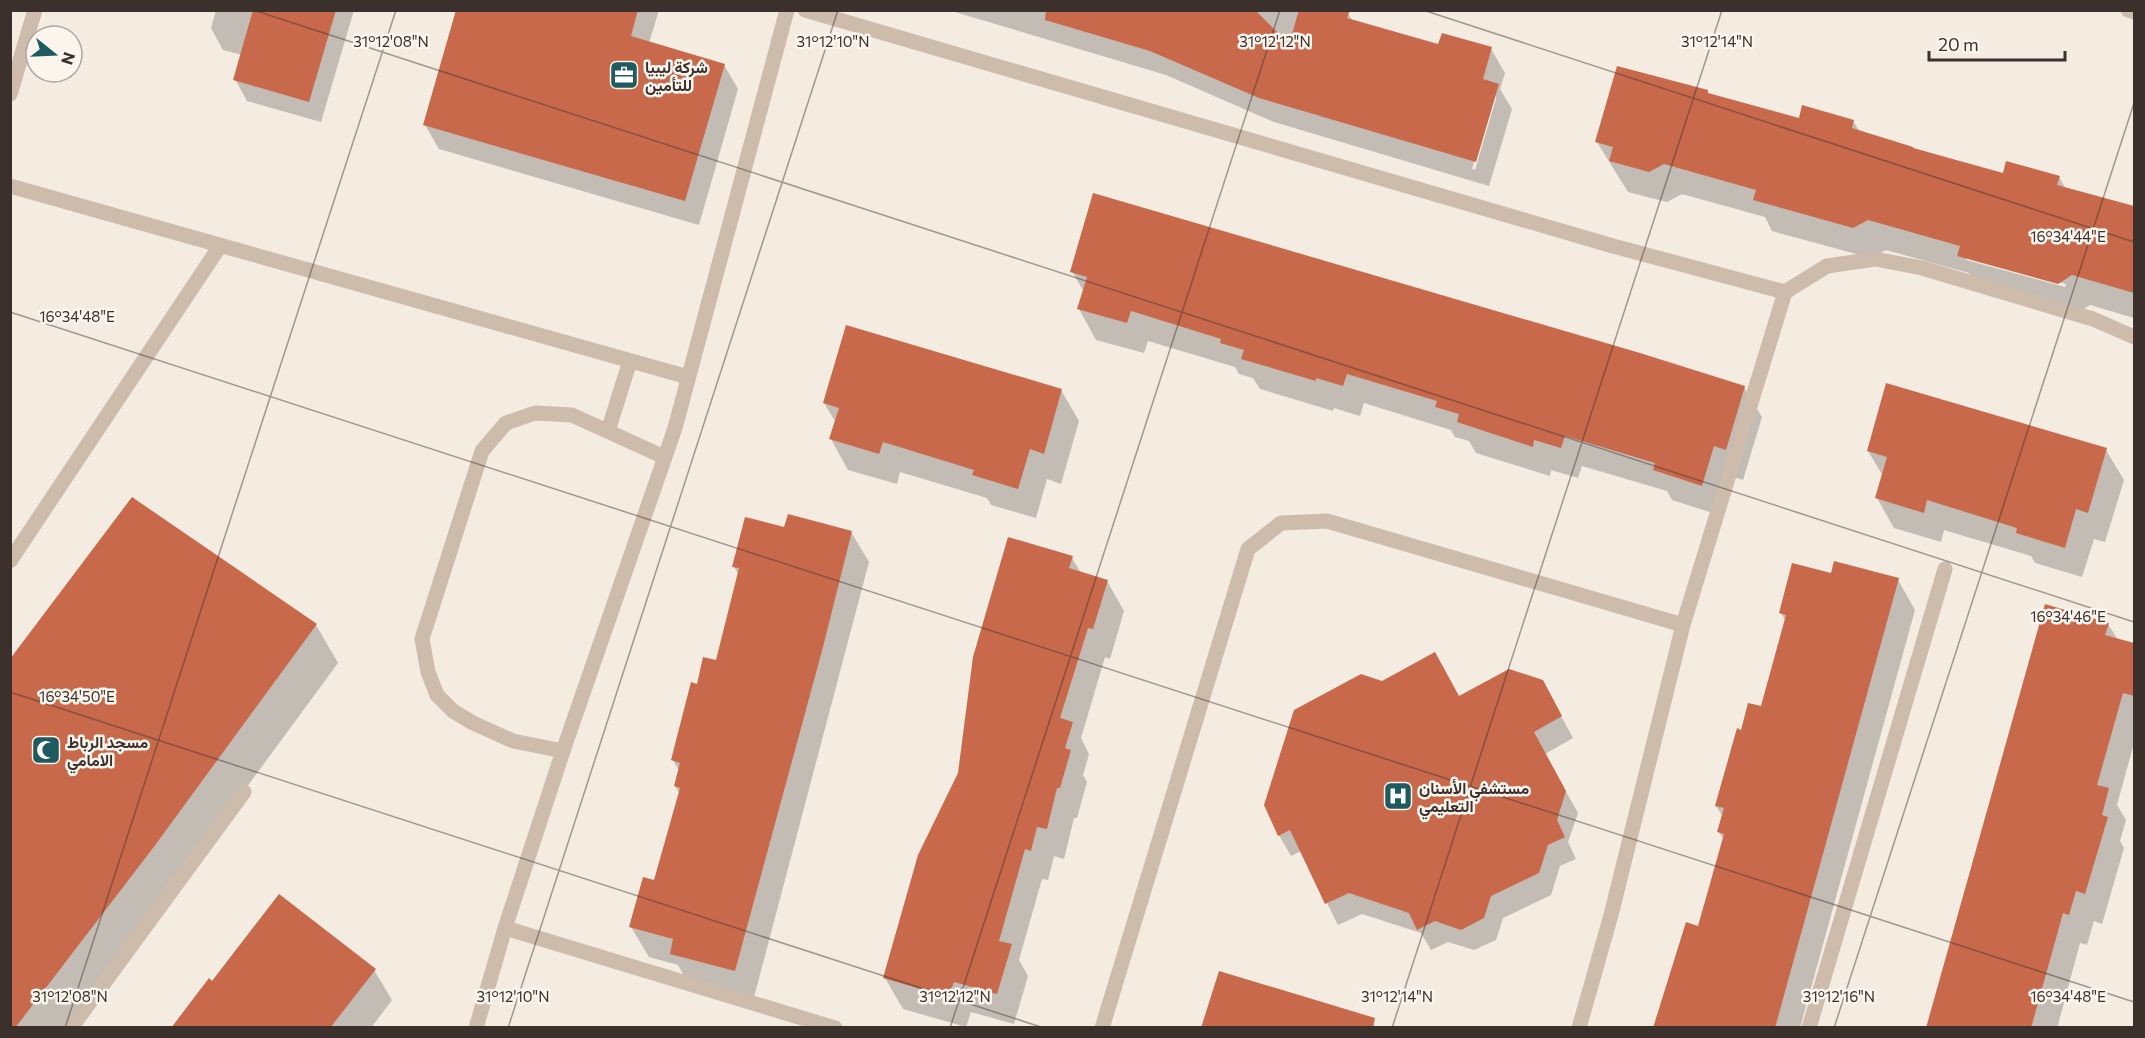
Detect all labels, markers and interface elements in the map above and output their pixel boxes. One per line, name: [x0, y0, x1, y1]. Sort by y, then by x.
north arrow: [24, 24, 84, 84]
scale bar: [1929, 24, 2066, 62]
text: 31°12'08"N: [353, 32, 429, 50]
text: 31°12'10"N: [797, 32, 870, 50]
text: 31°12'12"N: [1239, 32, 1311, 50]
text: 31°12'14"N: [1681, 32, 1753, 50]
text: 20 m: [1938, 33, 1979, 55]
text: N: [58, 50, 80, 67]
place label: شركة ليبيا للتأمين: [645, 57, 708, 95]
office icon: شركة ليبيا للتأمين: [608, 59, 640, 91]
text: 16°34'44"E: [2030, 227, 2106, 245]
text: 16°34'48"E: [39, 307, 115, 325]
text: 16°34'46"E: [2030, 607, 2106, 625]
text: 16°34'50"E: [39, 687, 115, 705]
place label: مسجد الرباط الامامي: [67, 732, 148, 774]
mosque icon: مسجد الرباط الامامي: [30, 734, 62, 766]
place label: مستشفي الأسنان التعليمي: [1419, 778, 1530, 820]
hospital icon: مستشفي الأسنان التعليمي: [1382, 780, 1414, 812]
text: 31°12'08"N: [32, 987, 108, 1005]
text: 31°12'10"N: [477, 987, 550, 1005]
text: 31°12'12"N: [919, 987, 991, 1005]
text: 31°12'14"N: [1361, 987, 1433, 1005]
text: 31°12'16"N: [1803, 987, 1875, 1005]
text: 16°34'48"E: [2030, 987, 2106, 1005]

